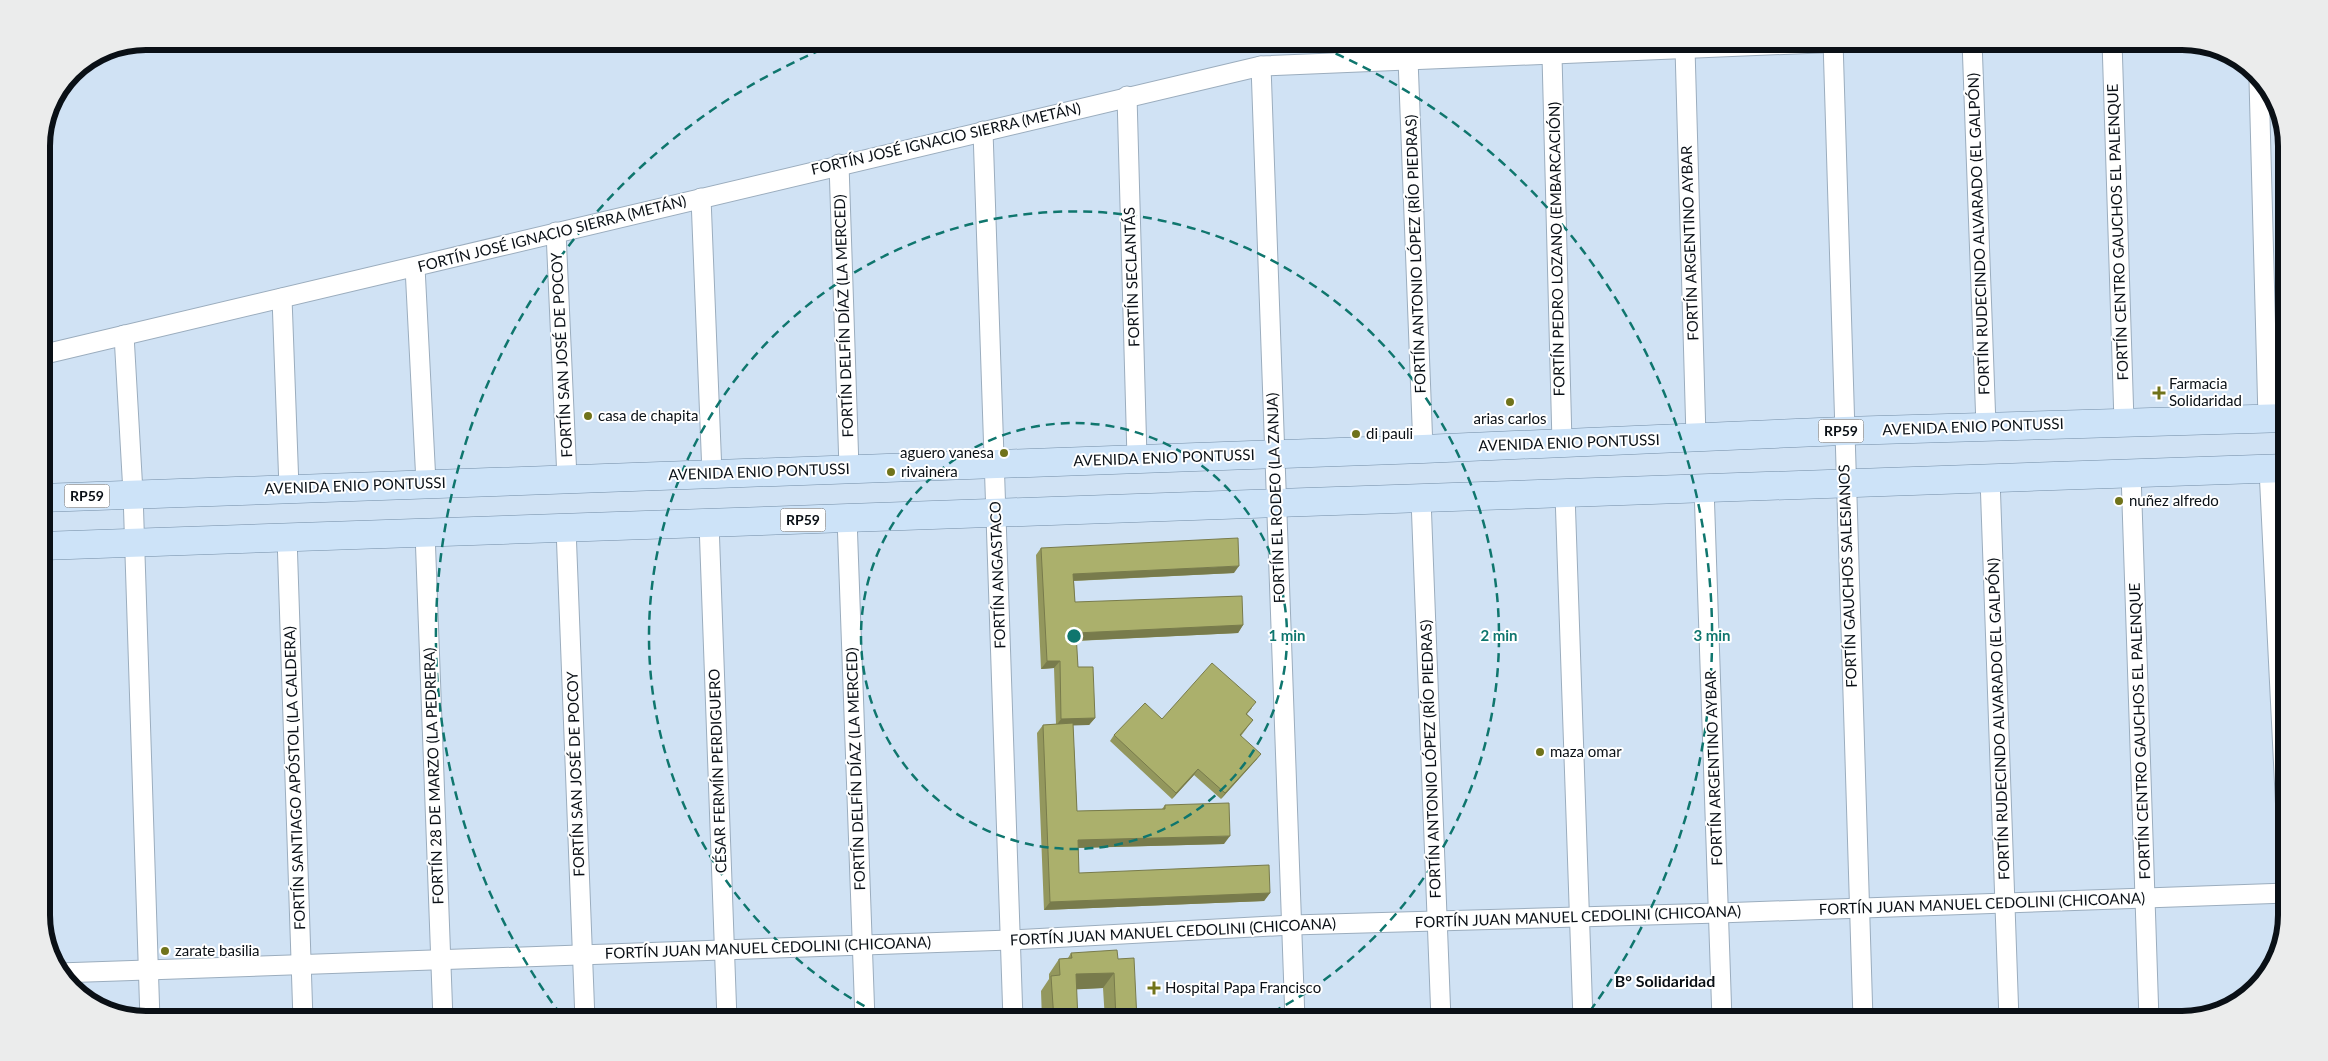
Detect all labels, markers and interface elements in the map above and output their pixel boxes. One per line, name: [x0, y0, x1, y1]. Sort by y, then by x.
street label: FORTÍN RUDECINDO ALVARADO (EL GALPÓN): [1963, 73, 1993, 395]
street label: FORTÍN CENTRO GAUCHOS EL PALENQUE: [2103, 83, 2131, 381]
street label: FORTÍN JOSÉ IGNACIO SIERRA (METÁN): [809, 98, 1082, 178]
street label: FORTÍN PEDRO LOZANO (EMBARCACIÓN): [1544, 102, 1568, 396]
street label: FORTÍN ANTONIO LÓPEZ (RÍO PIEDRAS): [1401, 114, 1429, 394]
street label: FORTÍN ARGENTINO AYBAR: [1677, 145, 1701, 341]
street label: FORTÍN JOSÉ IGNACIO SIERRA (METÁN): [416, 191, 688, 275]
street label: FORTÍN DELFÍN DÍAZ (LA MERCED): [830, 194, 856, 438]
street label: FORTÍN SECLANTÁS: [1120, 207, 1142, 347]
street label: FORTÍN SAN JOSÉ DE POCOY: [547, 251, 575, 458]
place label: Farmacia Solidaridad: [2169, 374, 2242, 409]
marker: Farmacia Solidaridad: [2153, 387, 2165, 399]
street label: FORTÍN EL RODEO (LA ZANJA): [1262, 392, 1288, 604]
marker: arias carlos: [1504, 396, 1516, 408]
place label: casa de chapita: [598, 406, 698, 424]
place label: arias carlos: [1474, 409, 1546, 427]
marker: casa de chapita: [582, 410, 594, 422]
street label: AVENIDA ENIO PONTUSSI: [1882, 414, 2064, 438]
road number: RP59: [1818, 420, 1864, 442]
place label: di pauli: [1366, 424, 1413, 442]
marker: di pauli: [1350, 428, 1362, 440]
street label: AVENIDA ENIO PONTUSSI: [1478, 430, 1660, 454]
place label: aguero vanesa: [900, 443, 994, 461]
street label: AVENIDA ENIO PONTUSSI: [1073, 445, 1255, 469]
marker: aguero vanesa: [998, 447, 1010, 459]
street label: AVENIDA ENIO PONTUSSI: [668, 459, 850, 483]
place label: rivainera: [901, 462, 958, 480]
street label: FORTÍN GAUCHOS SALESIANOS: [1834, 464, 1860, 688]
marker: rivainera: [885, 466, 897, 478]
street label: AVENIDA ENIO PONTUSSI: [264, 473, 446, 497]
road number: RP59: [64, 484, 110, 508]
place label: nuñez alfredo: [2129, 491, 2219, 509]
marker: nuñez alfredo: [2113, 495, 2125, 507]
street label: FORTÍN ANGASTACO: [985, 501, 1009, 649]
road number: RP59: [780, 508, 826, 532]
street label: FORTÍN RUDECINDO ALVARADO (EL GALPÓN): [1983, 558, 2013, 880]
street label: FORTÍN CENTRO GAUCHOS EL PALENQUE: [2125, 582, 2153, 880]
street label: FORTÍN ANTONIO LÓPEZ (RÍO PIEDRAS): [1416, 619, 1444, 899]
street label: FORTÍN SANTIAGO APÓSTOL (LA CALDERA): [280, 626, 308, 930]
text: 1 min: [1268, 626, 1306, 644]
text: 2 min: [1480, 626, 1518, 644]
text: 3 min: [1693, 626, 1731, 644]
centre of rings: [1065, 627, 1083, 645]
street label: FORTÍN 28 DE MARZO (LA PEDRERA): [420, 647, 446, 905]
street label: FORTÍN DELFÍN DÍAZ (LA MERCED): [842, 647, 868, 891]
street label: CÉSAR FERMÍN PERDIGUERO: [704, 668, 730, 874]
street label: FORTÍN ARGENTINO AYBAR: [1701, 670, 1725, 866]
street label: FORTÍN SAN JOSÉ DE POCOY: [562, 671, 588, 877]
place label: maza omar: [1550, 742, 1622, 760]
marker: maza omar: [1534, 746, 1546, 758]
street label: FORTÍN JUAN MANUEL CEDOLINI (CHICOANA): [1819, 888, 2145, 918]
street label: FORTÍN JUAN MANUEL CEDOLINI (CHICOANA): [1415, 901, 1741, 931]
street label: FORTÍN JUAN MANUEL CEDOLINI (CHICOANA): [1009, 913, 1336, 949]
street label: FORTÍN JUAN MANUEL CEDOLINI (CHICOANA): [605, 932, 931, 962]
place label: zarate basilia: [175, 941, 260, 959]
marker: zarate basilia: [159, 945, 171, 957]
district label: B° Solidaridad: [1615, 971, 1715, 990]
place label: Hospital Papa Francisco: [1165, 978, 1321, 996]
marker: Hospital Papa Francisco: [1147, 981, 1161, 995]

